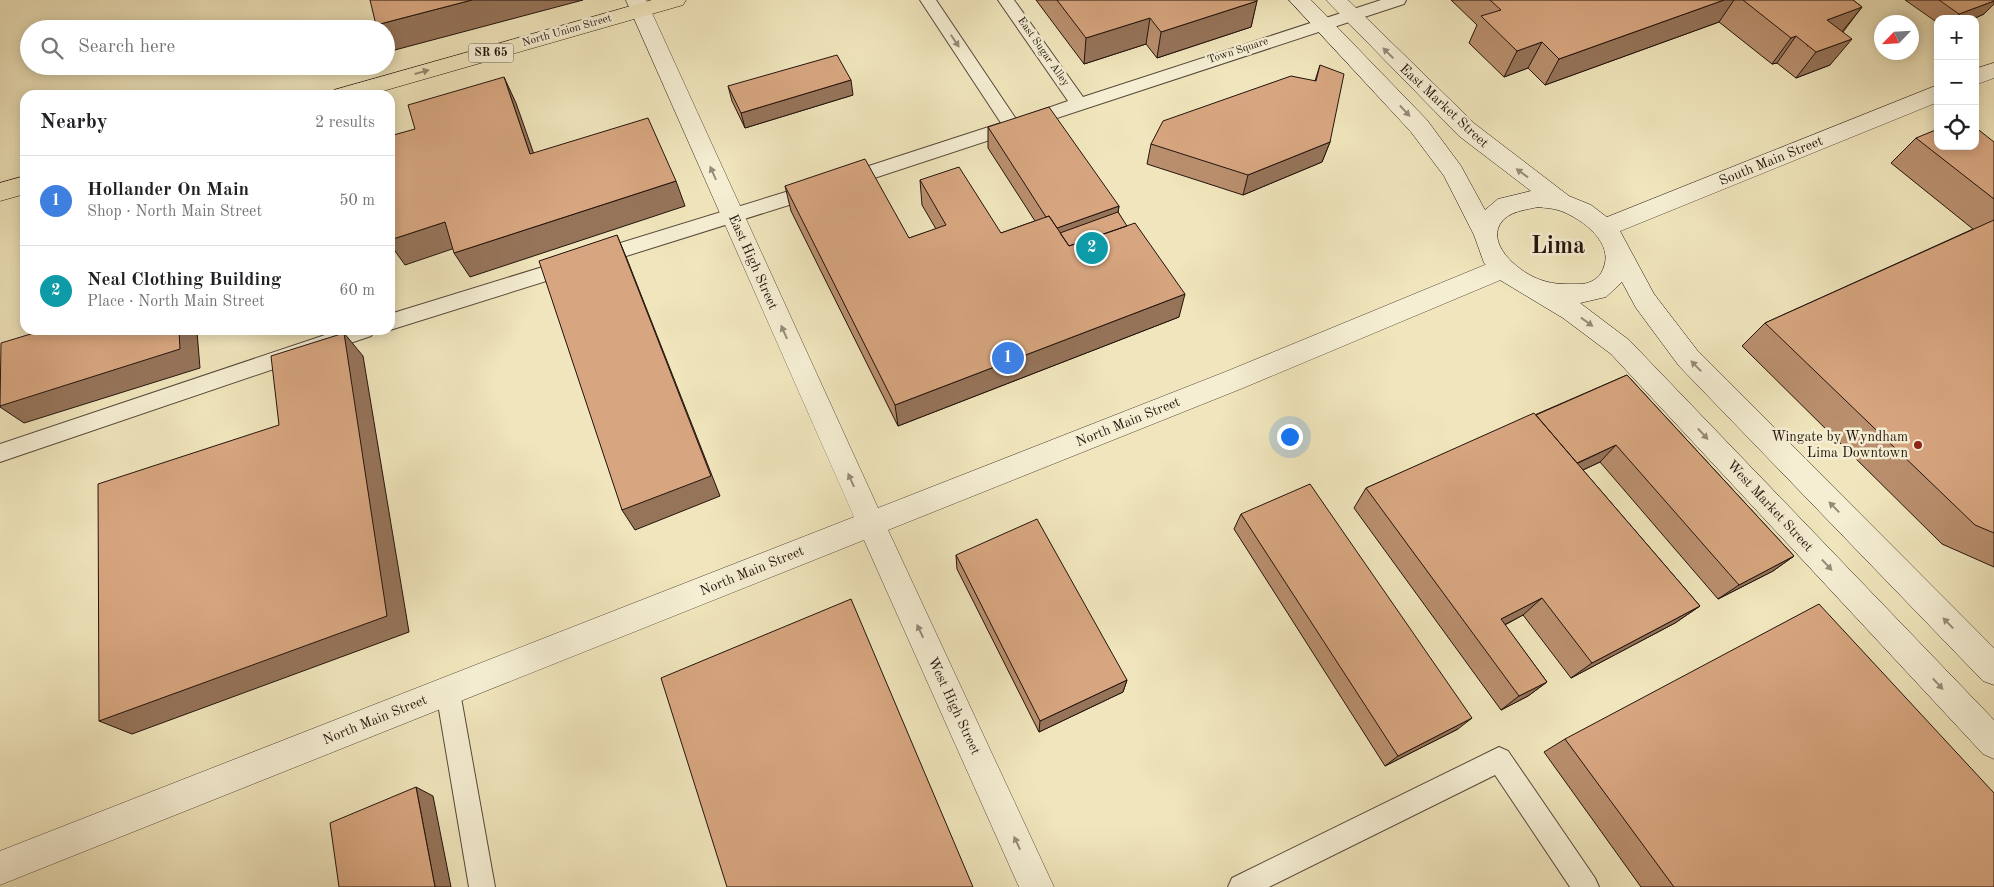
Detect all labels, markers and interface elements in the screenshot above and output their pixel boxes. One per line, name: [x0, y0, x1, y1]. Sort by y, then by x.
street label: North Union Street: [521, 13, 613, 49]
street label: East Sugar Alley: [1015, 15, 1071, 89]
north arrow: [1874, 15, 1919, 60]
map controls: [1934, 15, 1979, 150]
button: +: [1934, 15, 1979, 60]
search box: [20, 20, 395, 75]
icon: search: [38, 34, 66, 62]
one-way arrow: [950, 34, 960, 47]
street label: Town Square: [1206, 36, 1270, 66]
text: Search here: [78, 38, 175, 57]
road number: SR 65: [468, 44, 514, 62]
one-way arrow: [1382, 47, 1394, 59]
button: −: [1934, 60, 1979, 105]
street label: East Market Street: [1397, 61, 1491, 151]
one-way arrow: [415, 68, 430, 76]
one-way arrow: [1399, 104, 1411, 116]
button: locate: [1934, 105, 1979, 150]
text: Nearby: [40, 112, 108, 133]
text: 2 results: [315, 115, 375, 131]
street label: South Main Street: [1717, 134, 1825, 188]
one-way arrow: [708, 166, 716, 180]
one-way arrow: [1515, 168, 1529, 178]
text: Hollander On Main: [87, 181, 249, 200]
text: 1: [51, 193, 61, 209]
text: 50 m: [339, 193, 375, 209]
text: Shop · North Main Street: [87, 204, 262, 220]
street label: East High Street: [726, 212, 780, 312]
pin: 2: [1076, 229, 1108, 267]
district label: Lima: [1531, 235, 1585, 259]
text: Neal Clothing Building: [87, 271, 281, 290]
text: 2: [51, 283, 61, 299]
text: 60 m: [339, 283, 375, 299]
text: Place · North Main Street: [87, 294, 265, 310]
one-way arrow: [1580, 316, 1593, 327]
one-way arrow: [780, 325, 788, 339]
pin: 1: [992, 339, 1024, 377]
one-way arrow: [1690, 360, 1702, 372]
street label: North Main Street: [1074, 395, 1182, 449]
your location: [1277, 424, 1303, 450]
one-way arrow: [1697, 428, 1709, 440]
place label: Wingate by Wyndham Lima Downtown: [1771, 430, 1908, 460]
marker: Wingate by Wyndham Lima Downtown: [1912, 439, 1924, 451]
street label: West Market Street: [1724, 458, 1816, 554]
one-way arrow: [846, 473, 854, 487]
one-way arrow: [1828, 501, 1840, 513]
street label: North Main Street: [698, 544, 806, 598]
one-way arrow: [1821, 559, 1833, 571]
one-way arrow: [1942, 617, 1954, 629]
one-way arrow: [915, 624, 923, 638]
street label: West High Street: [925, 655, 983, 757]
one-way arrow: [1932, 677, 1944, 689]
street label: North Main Street: [321, 693, 429, 747]
one-way arrow: [1012, 836, 1020, 850]

